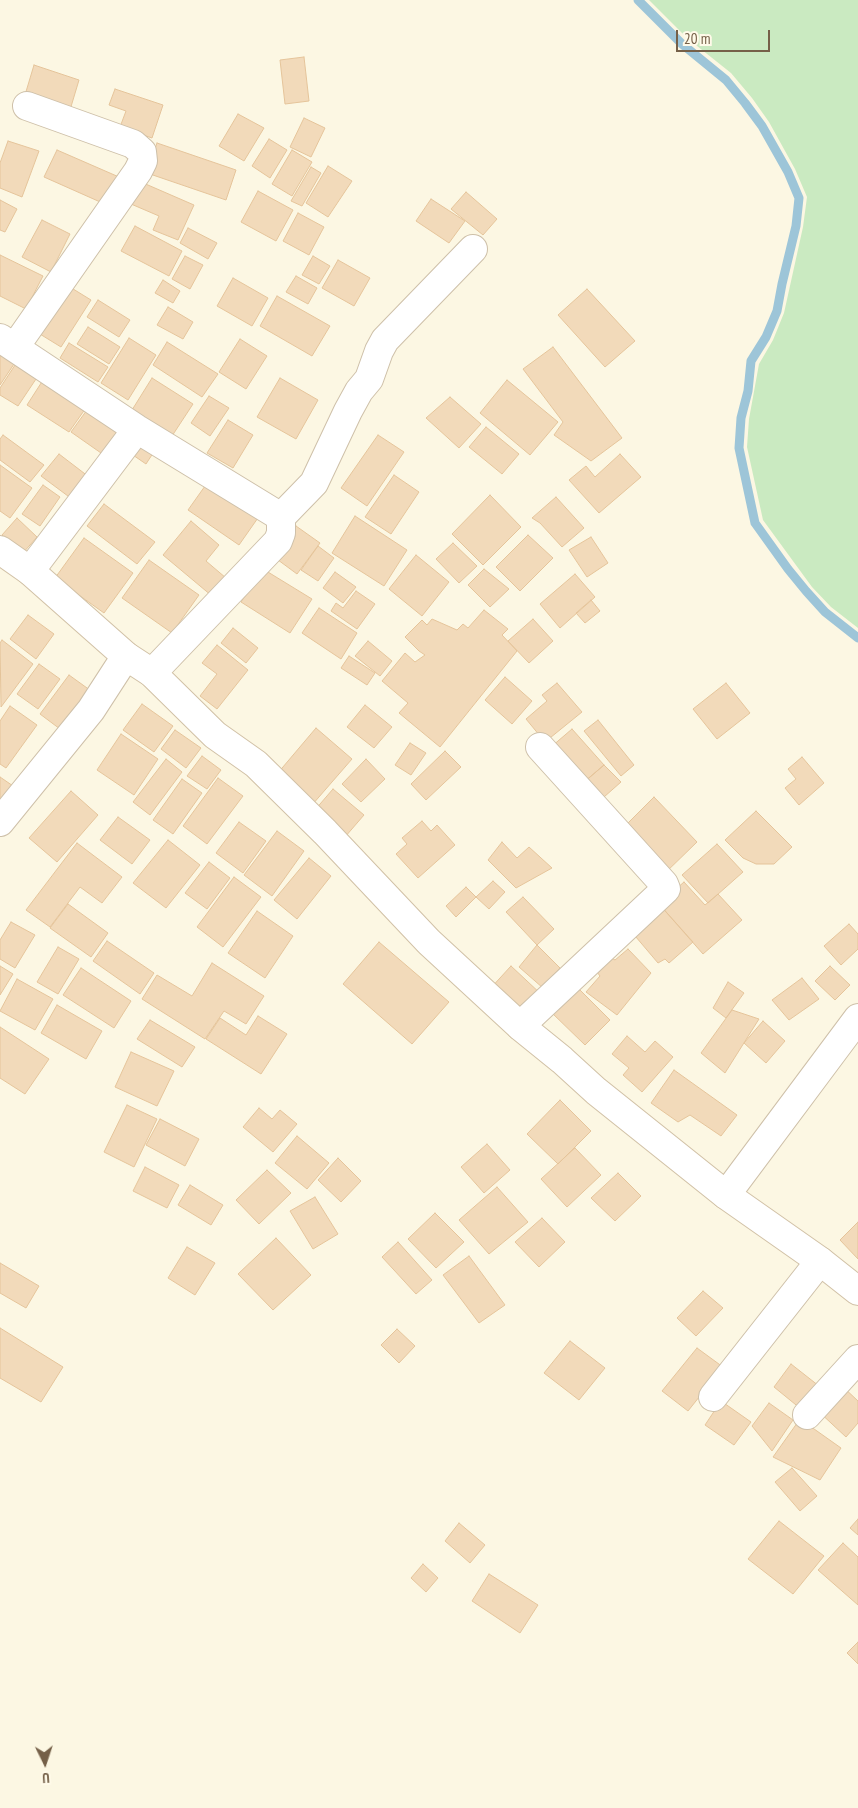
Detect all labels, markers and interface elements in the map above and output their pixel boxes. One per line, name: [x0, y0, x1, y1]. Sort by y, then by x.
scale bar: [678, 20, 772, 52]
text: 20 m: [684, 29, 710, 48]
north arrow: [20, 1738, 70, 1788]
text: U: [42, 1769, 50, 1787]

